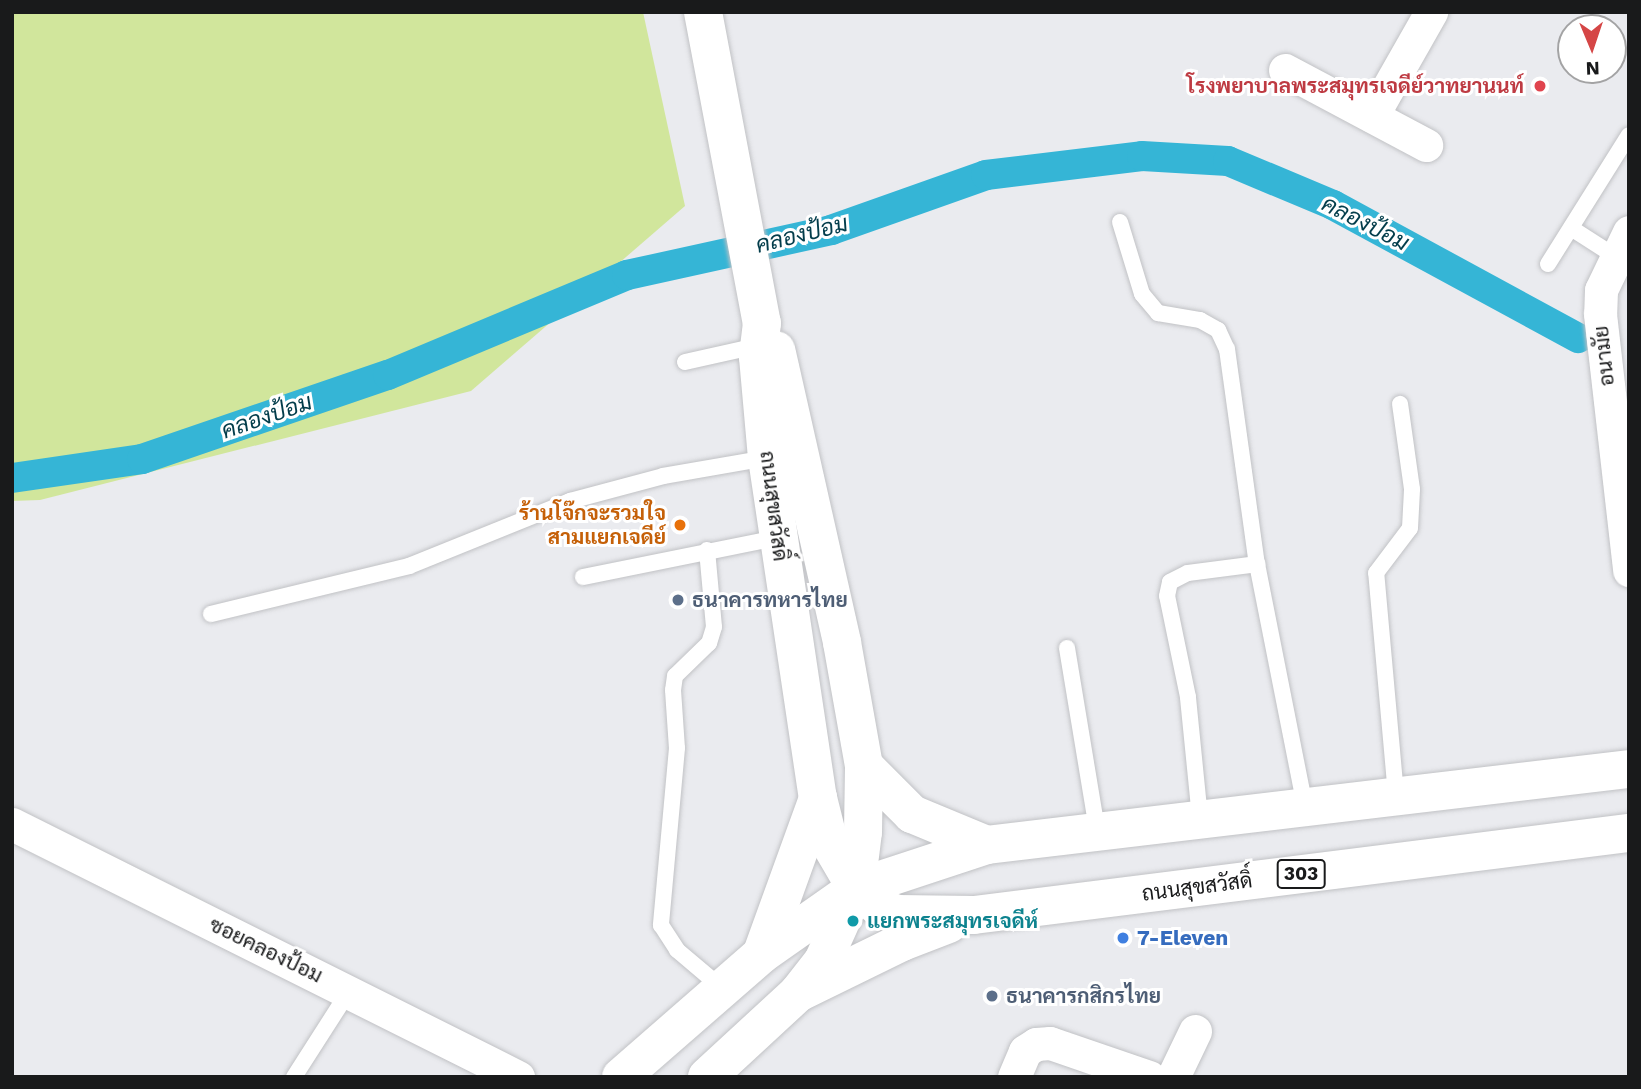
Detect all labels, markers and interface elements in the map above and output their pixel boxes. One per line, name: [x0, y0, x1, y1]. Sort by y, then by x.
north arrow: [1557, 14, 1627, 84]
text: N: [1585, 57, 1600, 80]
place label: โรงพยาบาลพระสมุทรเจดีย์วาทยานนท์: [1186, 73, 1524, 99]
marker: โรงพยาบาลพระสมุทรเจดีย์วาทยานนท์: [1530, 76, 1550, 96]
water label: คลองป้อม: [1317, 190, 1413, 258]
water label: คลองป้อม: [753, 210, 851, 260]
street label: อนามัย: [1588, 324, 1620, 388]
water label: คลองป้อม: [218, 389, 316, 445]
street label: ถนนสุขสวัสดิ์: [755, 449, 793, 563]
place label: ร้านโจ๊กจะรวมใจ สามแยกเจดีย์: [519, 500, 666, 550]
marker: ร้านโจ๊กจะรวมใจ สามแยกเจดีย์: [672, 517, 688, 533]
place label: ธนาคารทหารไทย: [692, 587, 848, 613]
marker: ธนาคารทหารไทย: [670, 592, 686, 608]
road number: 303: [1276, 859, 1326, 890]
street label: ถนนสุขสวัสดิ์: [1140, 868, 1254, 906]
place label: แยกพระสมุทรเจดีห์: [867, 908, 1038, 934]
street label: ซอยคลองป้อม: [205, 912, 327, 988]
marker: แยกพระสมุทรเจดีห์: [845, 913, 861, 929]
place label: 7-Eleven: [1137, 925, 1228, 951]
marker: 7-Eleven: [1115, 930, 1131, 946]
place label: ธนาคารกสิกรไทย: [1006, 983, 1161, 1009]
marker: ธนาคารกสิกรไทย: [984, 988, 1000, 1004]

